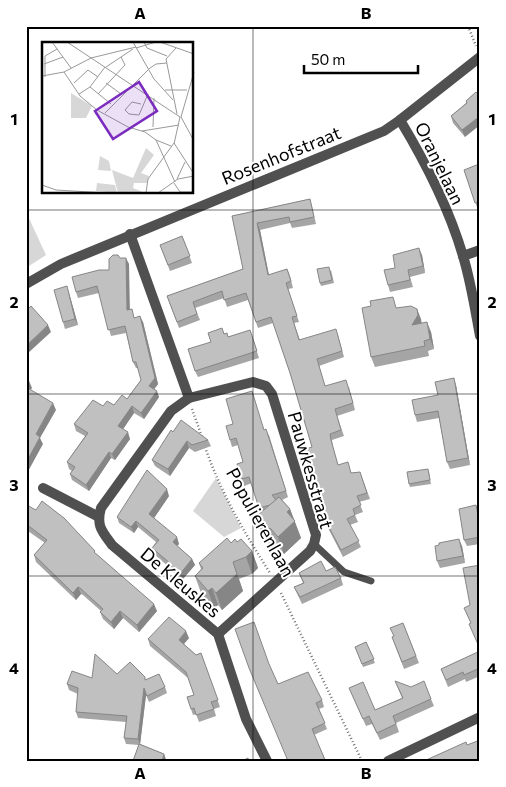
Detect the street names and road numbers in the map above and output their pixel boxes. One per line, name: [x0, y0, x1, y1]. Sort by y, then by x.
street label: Oranjelaan: [411, 118, 469, 208]
street label: Rosenhofstraat: [218, 121, 344, 189]
street label: Pauwkesstraat: [284, 409, 338, 531]
street label: Populierenlaan: [222, 464, 300, 580]
street label: De Kleuskes: [137, 542, 225, 622]

